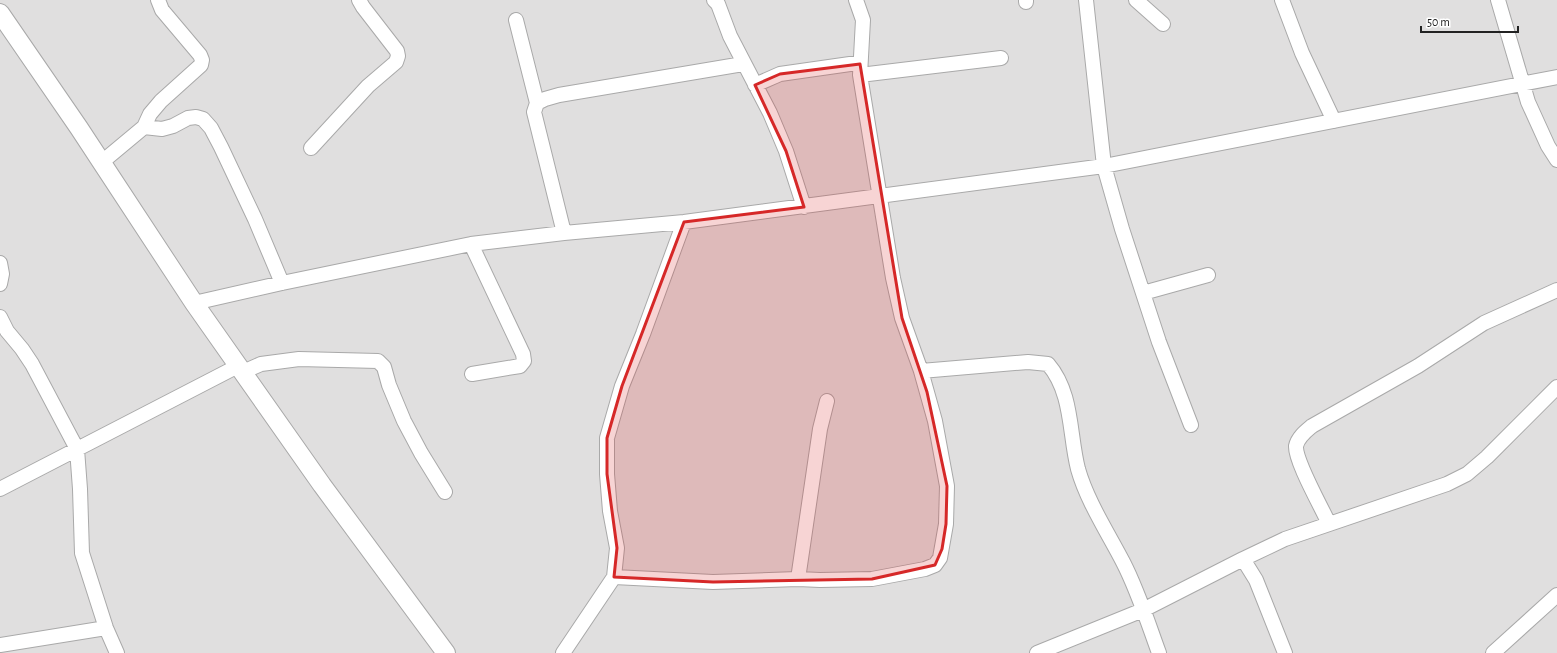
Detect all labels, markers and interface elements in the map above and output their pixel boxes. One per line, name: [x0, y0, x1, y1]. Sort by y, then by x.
scale bar: [1421, 8, 1518, 34]
text: 50 m: [1427, 16, 1450, 28]

